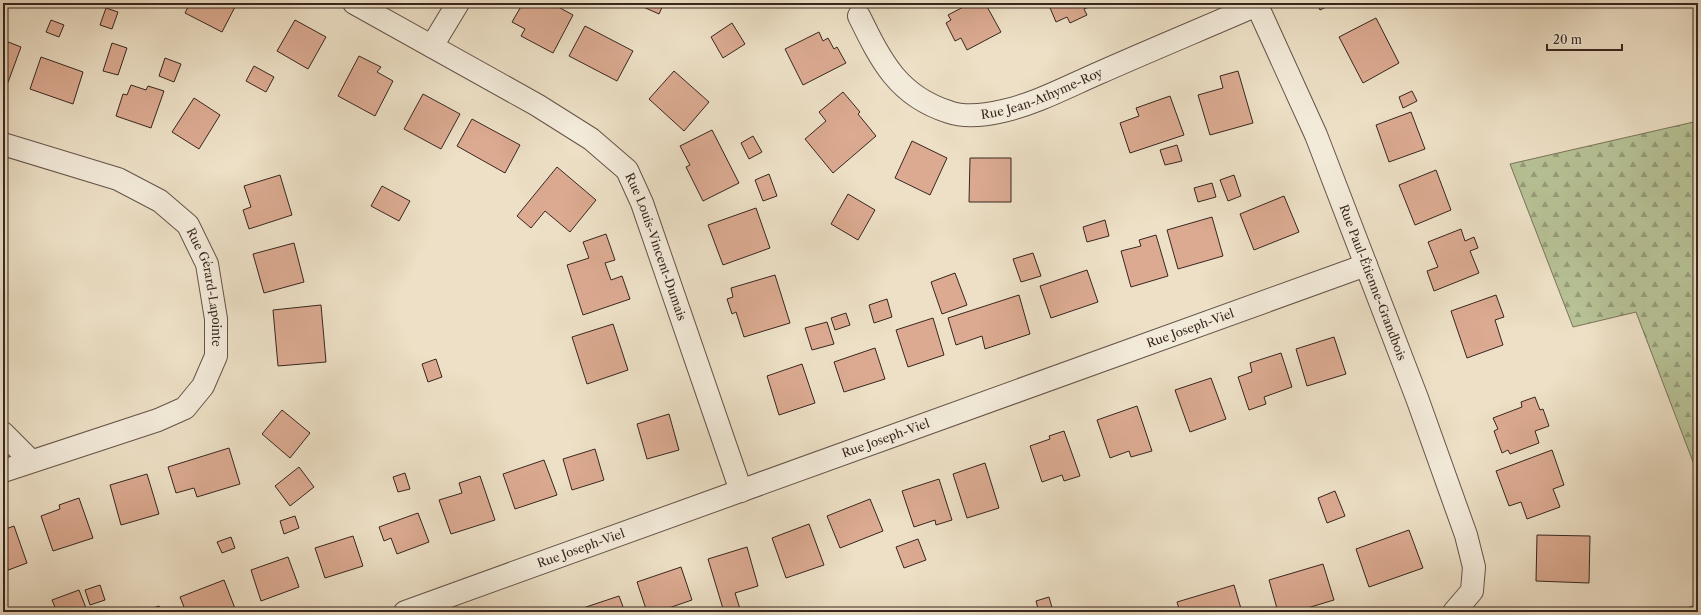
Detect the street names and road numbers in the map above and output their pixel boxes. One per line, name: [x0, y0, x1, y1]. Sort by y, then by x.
street label: Rue Jean-Athyme-Roy: [980, 64, 1105, 122]
street label: Rue Louis-Vincent-Dumais: [622, 170, 690, 323]
street label: Rue Paul-Étienne-Grandbois: [1336, 202, 1410, 363]
street label: Rue Gérard-Lapointe: [184, 225, 224, 347]
street label: Rue Joseph-Viel: [1144, 305, 1236, 351]
street label: Rue Joseph-Viel: [840, 415, 932, 461]
street label: Rue Joseph-Viel: [535, 525, 627, 571]

